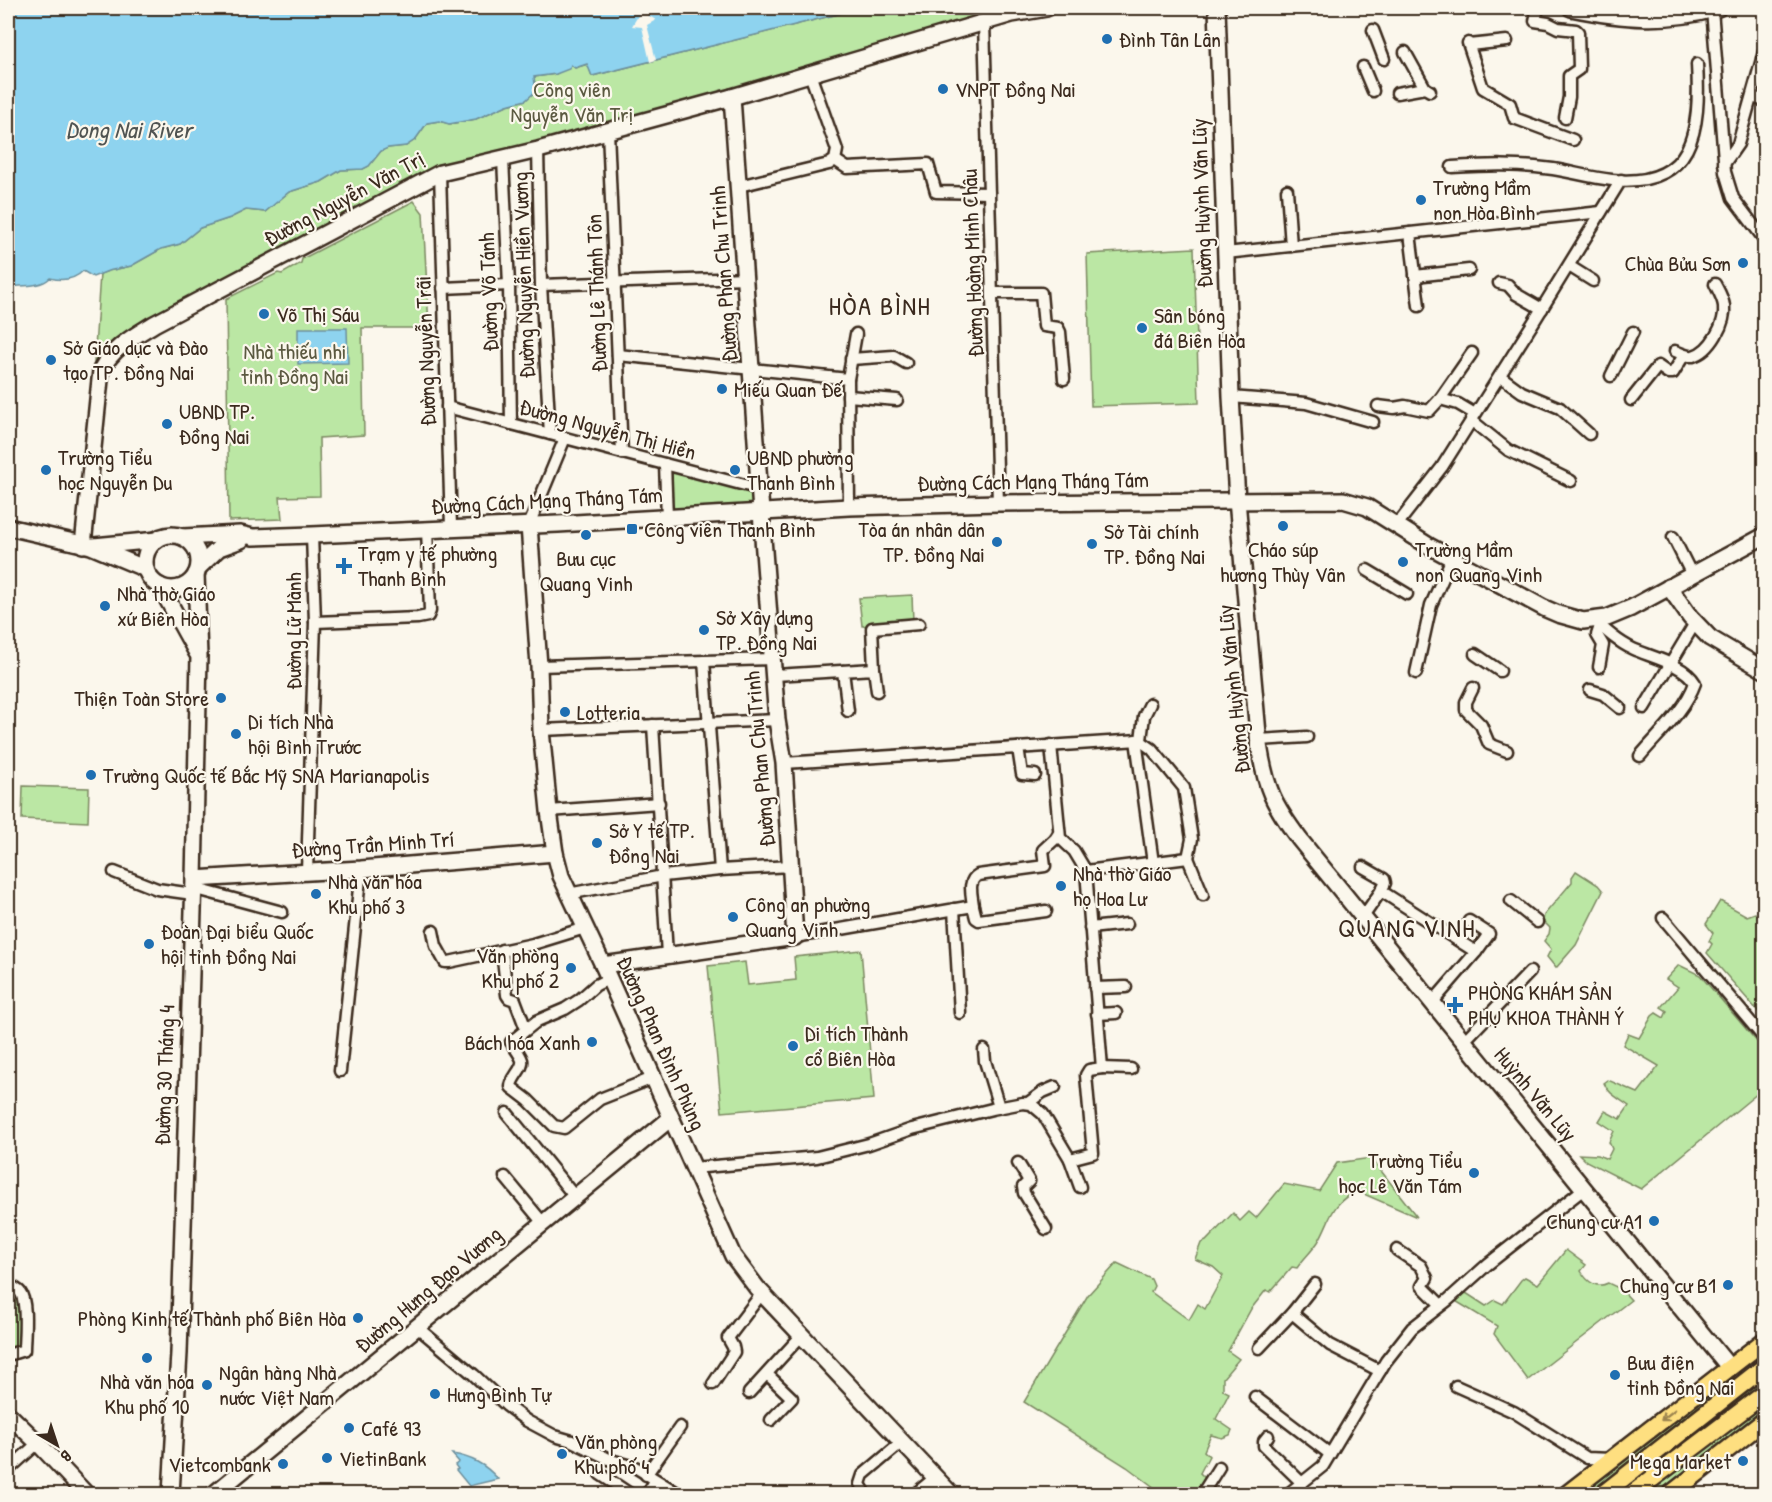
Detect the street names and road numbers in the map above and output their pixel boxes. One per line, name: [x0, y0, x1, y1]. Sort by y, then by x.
street label: Đường Huỳnh Văn Lũy: [1183, 118, 1219, 288]
street label: Đường Nguyễn Văn Trị: [259, 143, 429, 253]
street label: Đường Hoàng Minh Châu: [954, 168, 990, 358]
street label: Đường Nguyễn Hiền Vương: [504, 171, 542, 379]
street label: Đường Phan Chu Trinh: [702, 185, 744, 363]
street label: Đường Lê Thánh Tôn: [578, 213, 614, 373]
street label: Đường Võ Tánh: [471, 232, 505, 352]
street label: Đường Nguyễn Trãi: [407, 275, 443, 427]
street label: Đường Nguyễn Thị Hiền: [517, 391, 699, 467]
street label: Đường Cách Mạng Tháng Tám: [917, 464, 1149, 498]
street label: Đường Cách Mạng Tháng Tám: [431, 479, 663, 521]
street label: Đường Lữ Mành: [278, 572, 308, 690]
street label: Đường Huỳnh Văn Lũy: [1209, 603, 1257, 775]
street label: Đường Phan Chu Trinh: [736, 670, 782, 848]
street label: Đường Trần Minh Trí: [291, 823, 455, 865]
street label: Đường Phan Đình Phùng: [610, 951, 714, 1135]
street label: Đường 30 Tháng 4: [147, 1004, 181, 1146]
street label: Huỳnh Văn Lũy: [1488, 1040, 1584, 1148]
street label: Đường Hưng Đạo Vương: [348, 1219, 508, 1359]

